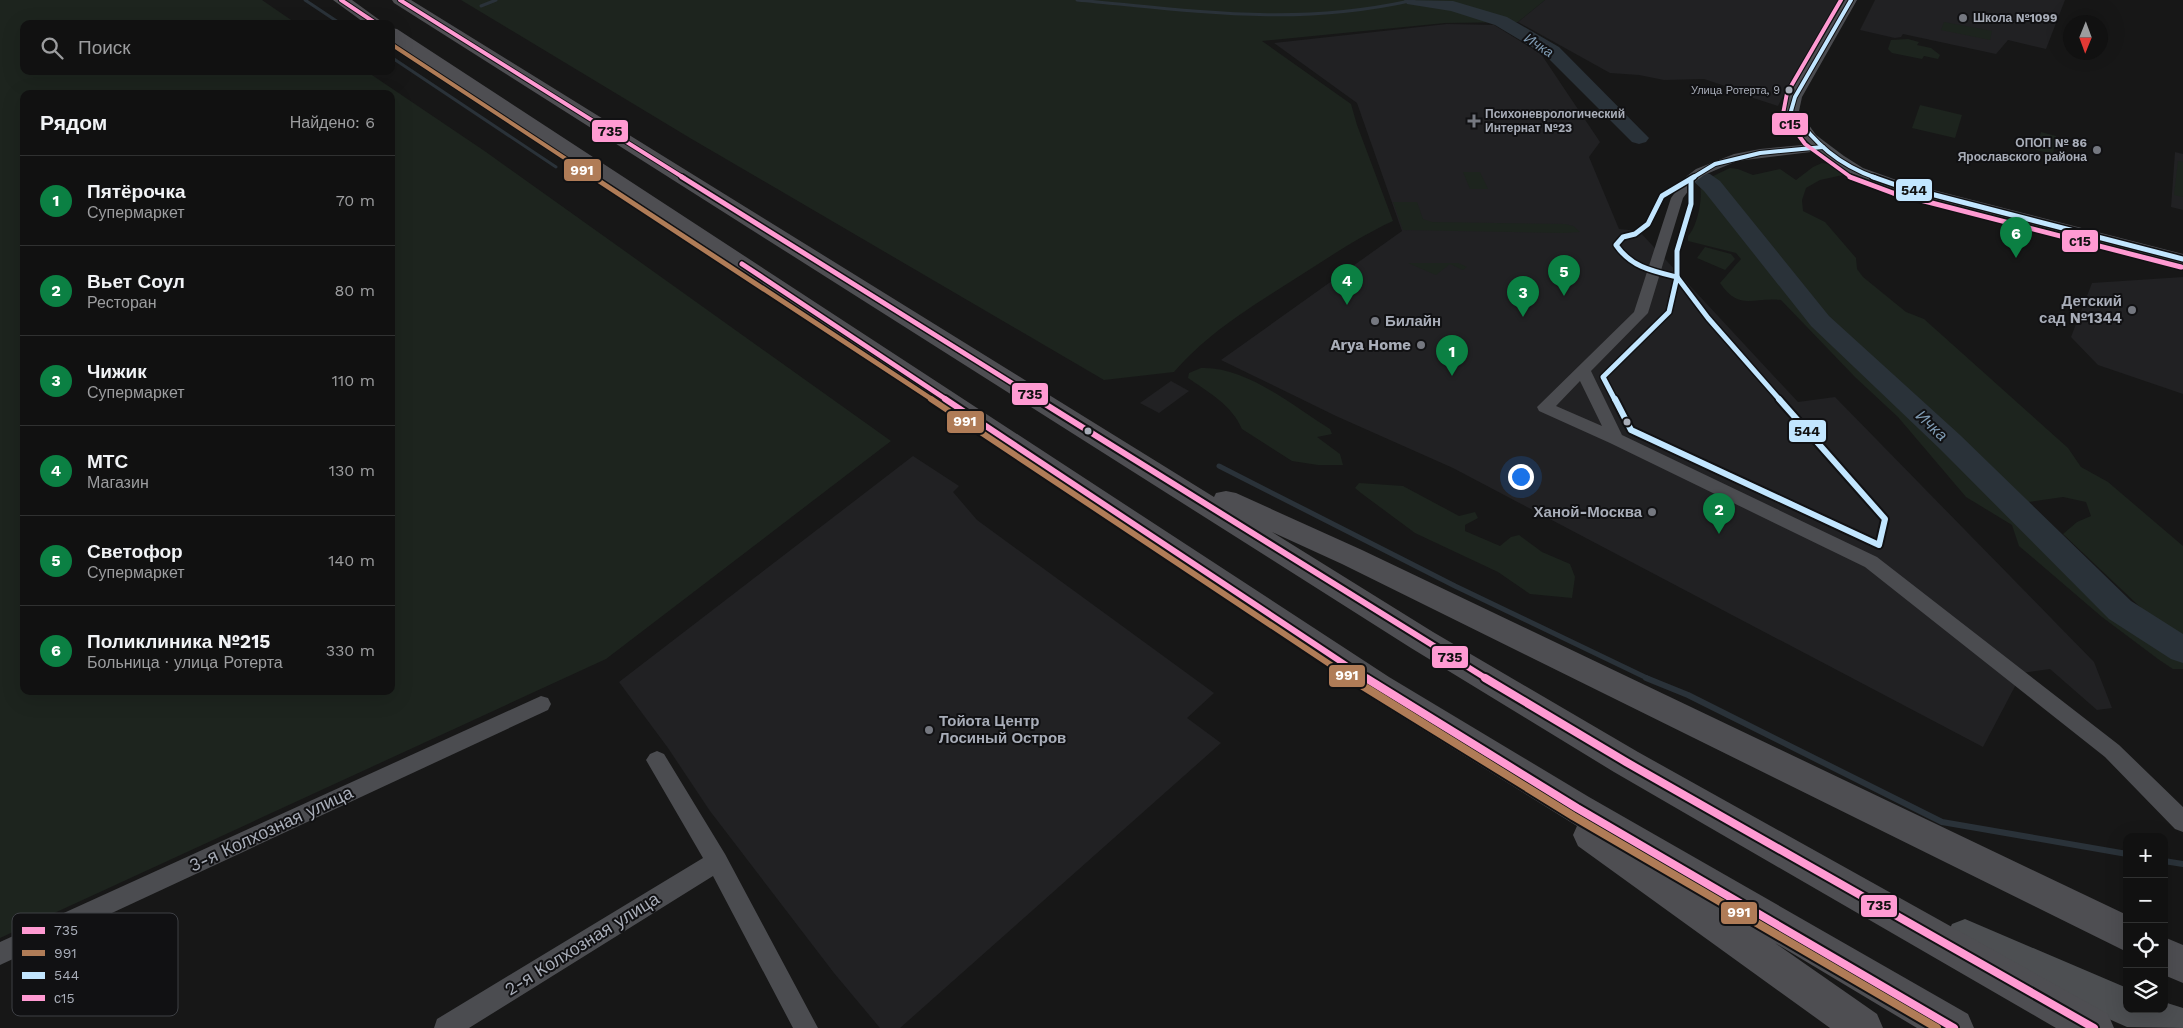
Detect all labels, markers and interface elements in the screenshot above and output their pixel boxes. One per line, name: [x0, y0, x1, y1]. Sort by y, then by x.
place label: Школа №1099: [1973, 11, 2057, 25]
marker: Школа №1099: [1957, 12, 1969, 24]
north arrow: [2063, 15, 2108, 60]
search box: [20, 20, 395, 75]
water label: Ичка: [1521, 30, 1557, 60]
icon: search: [38, 34, 66, 62]
text: Поиск: [78, 36, 131, 59]
place label: Улица Ротерта, 9: [1691, 84, 1780, 97]
marker: Улица Ротерта, 9: [1784, 85, 1794, 95]
place label: Психоневрологический Интернат №23: [1485, 107, 1625, 135]
text: Рядом: [40, 110, 107, 135]
line badge: с15: [1771, 112, 1809, 136]
text: Найдено: 6: [290, 113, 375, 132]
marker: Психоневрологический Интернат №23: [1467, 114, 1481, 128]
text: с15: [1779, 116, 1801, 132]
line badge: 735: [591, 119, 629, 143]
text: 735: [598, 123, 622, 139]
place label: ОПОП № 86 Ярославского района: [1958, 136, 2087, 164]
marker: ОПОП № 86 Ярославского района: [2091, 144, 2103, 156]
line badge: 991: [563, 158, 602, 182]
text: 991: [570, 162, 594, 178]
line badge: 544: [1895, 178, 1933, 202]
text: Пятёрочка: [87, 180, 185, 203]
text: 544: [1901, 182, 1927, 198]
text: 1: [53, 191, 59, 210]
text: 70 m: [336, 191, 375, 210]
text: Супермаркет: [87, 203, 185, 222]
pin: 6: [2000, 217, 2032, 258]
line badge: с15: [2061, 229, 2099, 253]
text: с15: [2069, 233, 2091, 249]
pin: 5: [1548, 255, 1580, 296]
pin: 4: [1331, 264, 1363, 305]
text: Вьет Соул: [87, 270, 185, 293]
pin: 3: [1507, 276, 1539, 317]
text: 2: [51, 281, 61, 300]
text: 80 m: [334, 281, 375, 300]
place label: Детский сад №1344: [2039, 292, 2122, 327]
text: Ресторан: [87, 293, 157, 312]
marker: Детский сад №1344: [2126, 304, 2138, 316]
place label: Билайн: [1385, 312, 1441, 330]
marker: Билайн: [1369, 315, 1381, 327]
pin: 1: [1436, 335, 1468, 376]
place label: Arya Home: [1330, 336, 1411, 354]
marker: Arya Home: [1415, 339, 1427, 351]
text: Чижик: [87, 360, 147, 383]
text: 3: [51, 371, 61, 390]
text: 110 m: [332, 371, 375, 390]
line badge: 735: [1011, 382, 1049, 406]
text: Супермаркет: [87, 383, 185, 402]
text: 735: [1018, 386, 1042, 402]
water label: Ичка: [1912, 406, 1951, 445]
line badge: 991: [946, 410, 985, 434]
text: 991: [953, 413, 977, 429]
unlabelled marker: [1622, 417, 1632, 427]
line badge: 544: [1788, 419, 1827, 443]
text: 544: [1794, 423, 1820, 439]
unlabelled marker: [1083, 426, 1093, 436]
text: МТС: [87, 450, 128, 473]
text: 4: [51, 461, 61, 480]
text: 130 m: [329, 461, 375, 480]
your location: [1508, 464, 1534, 490]
text: Магазин: [87, 473, 149, 492]
pin: 2: [1703, 493, 1735, 534]
place label: Ханой-Москва: [1534, 503, 1643, 521]
marker: Ханой-Москва: [1646, 506, 1658, 518]
text: Светофор: [87, 540, 183, 563]
text: 5: [51, 551, 61, 570]
text: 140 m: [328, 551, 375, 570]
text: Супермаркет: [87, 563, 185, 582]
text: Поликлиника №215: [87, 630, 270, 653]
text: 6: [51, 641, 61, 660]
text: 330 m: [326, 641, 375, 660]
line badge: 735: [1431, 645, 1469, 669]
text: 735: [1438, 649, 1462, 665]
text: Больница · улица Ротерта: [87, 653, 283, 672]
line badge: 991: [1328, 664, 1366, 688]
text: 991: [1335, 667, 1359, 683]
place label: Тойота Центр Лосиный Остров: [939, 712, 1066, 747]
marker: Тойота Центр Лосиный Остров: [923, 724, 935, 736]
street label: 3-я Колхозная улица: [186, 781, 357, 876]
map controls: [2123, 833, 2168, 1013]
button: +: [2123, 833, 2168, 878]
button: −: [2123, 878, 2168, 923]
street label: 2-я Колхозная улица: [501, 887, 664, 1000]
line badge: 735: [1860, 894, 1898, 918]
text: 735: [1867, 897, 1891, 913]
line badge: 991: [1720, 901, 1758, 925]
text: 991: [1727, 904, 1751, 920]
legend: [12, 913, 178, 1016]
text: 735: [54, 922, 78, 938]
button: locate: [2123, 923, 2168, 968]
text: 991: [54, 945, 77, 961]
text: 544: [54, 967, 79, 983]
button: layers: [2123, 968, 2168, 1013]
text: с15: [54, 990, 75, 1006]

